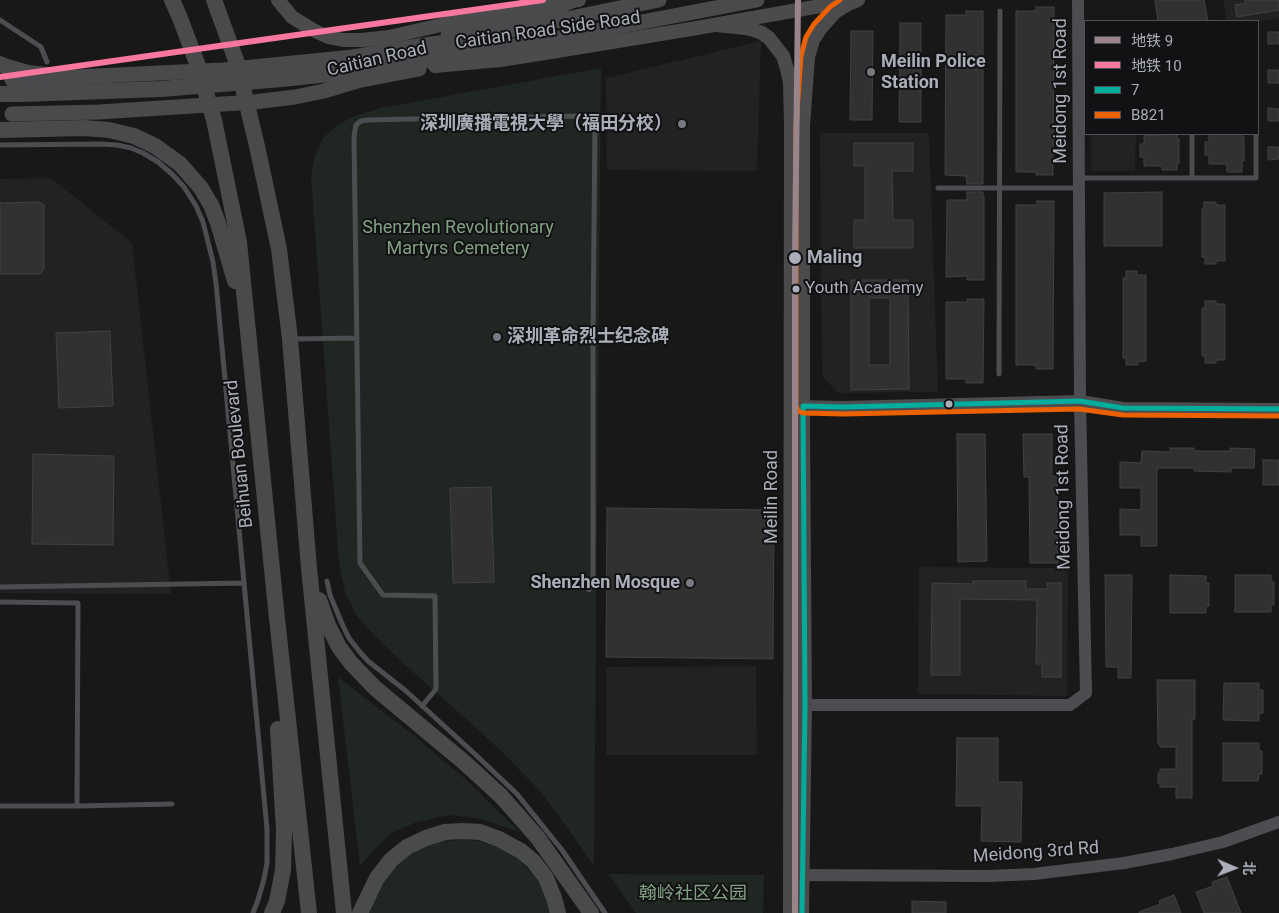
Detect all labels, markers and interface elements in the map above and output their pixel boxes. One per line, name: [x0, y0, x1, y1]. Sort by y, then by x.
street label: Caitian Road Side Road: [454, 7, 642, 55]
street label: Meidong 1st Road: [1050, 18, 1072, 164]
legend: [1084, 20, 1259, 135]
text: 地铁 9: [1131, 32, 1173, 50]
street label: Caitian Road: [325, 38, 429, 82]
place label: Meilin Police Station: [881, 51, 986, 94]
text: 地铁 10: [1131, 57, 1182, 75]
marker: Meilin Police Station: [865, 66, 877, 78]
text: 7: [1131, 81, 1139, 99]
text: B821: [1131, 106, 1166, 124]
place label: 深圳廣播電視大學（福田分校）: [420, 113, 672, 135]
marker: 深圳廣播電視大學（福田分校）: [676, 118, 688, 130]
park label: Shenzhen Revolutionary Martyrs Cemetery: [362, 217, 554, 260]
place label: Maling: [807, 247, 862, 269]
marker: Maling: [787, 250, 803, 266]
place label: Youth Academy: [805, 279, 924, 299]
marker: Youth Academy: [791, 284, 801, 294]
place label: 深圳革命烈士纪念碑: [507, 326, 669, 348]
marker: 深圳革命烈士纪念碑: [491, 331, 503, 343]
street label: Beihuan Boulevard: [221, 379, 259, 529]
unlabelled marker: [944, 399, 954, 409]
street label: Meidong 1st Road: [1052, 424, 1076, 570]
street label: Meilin Road: [761, 450, 783, 544]
place label: Shenzhen Mosque: [530, 572, 680, 594]
marker: Shenzhen Mosque: [684, 577, 696, 589]
street label: Meidong 3rd Rd: [972, 838, 1100, 868]
north arrow: [1209, 843, 1259, 893]
text: 北: [1241, 861, 1257, 875]
park label: 翰岭社区公园: [639, 883, 747, 905]

